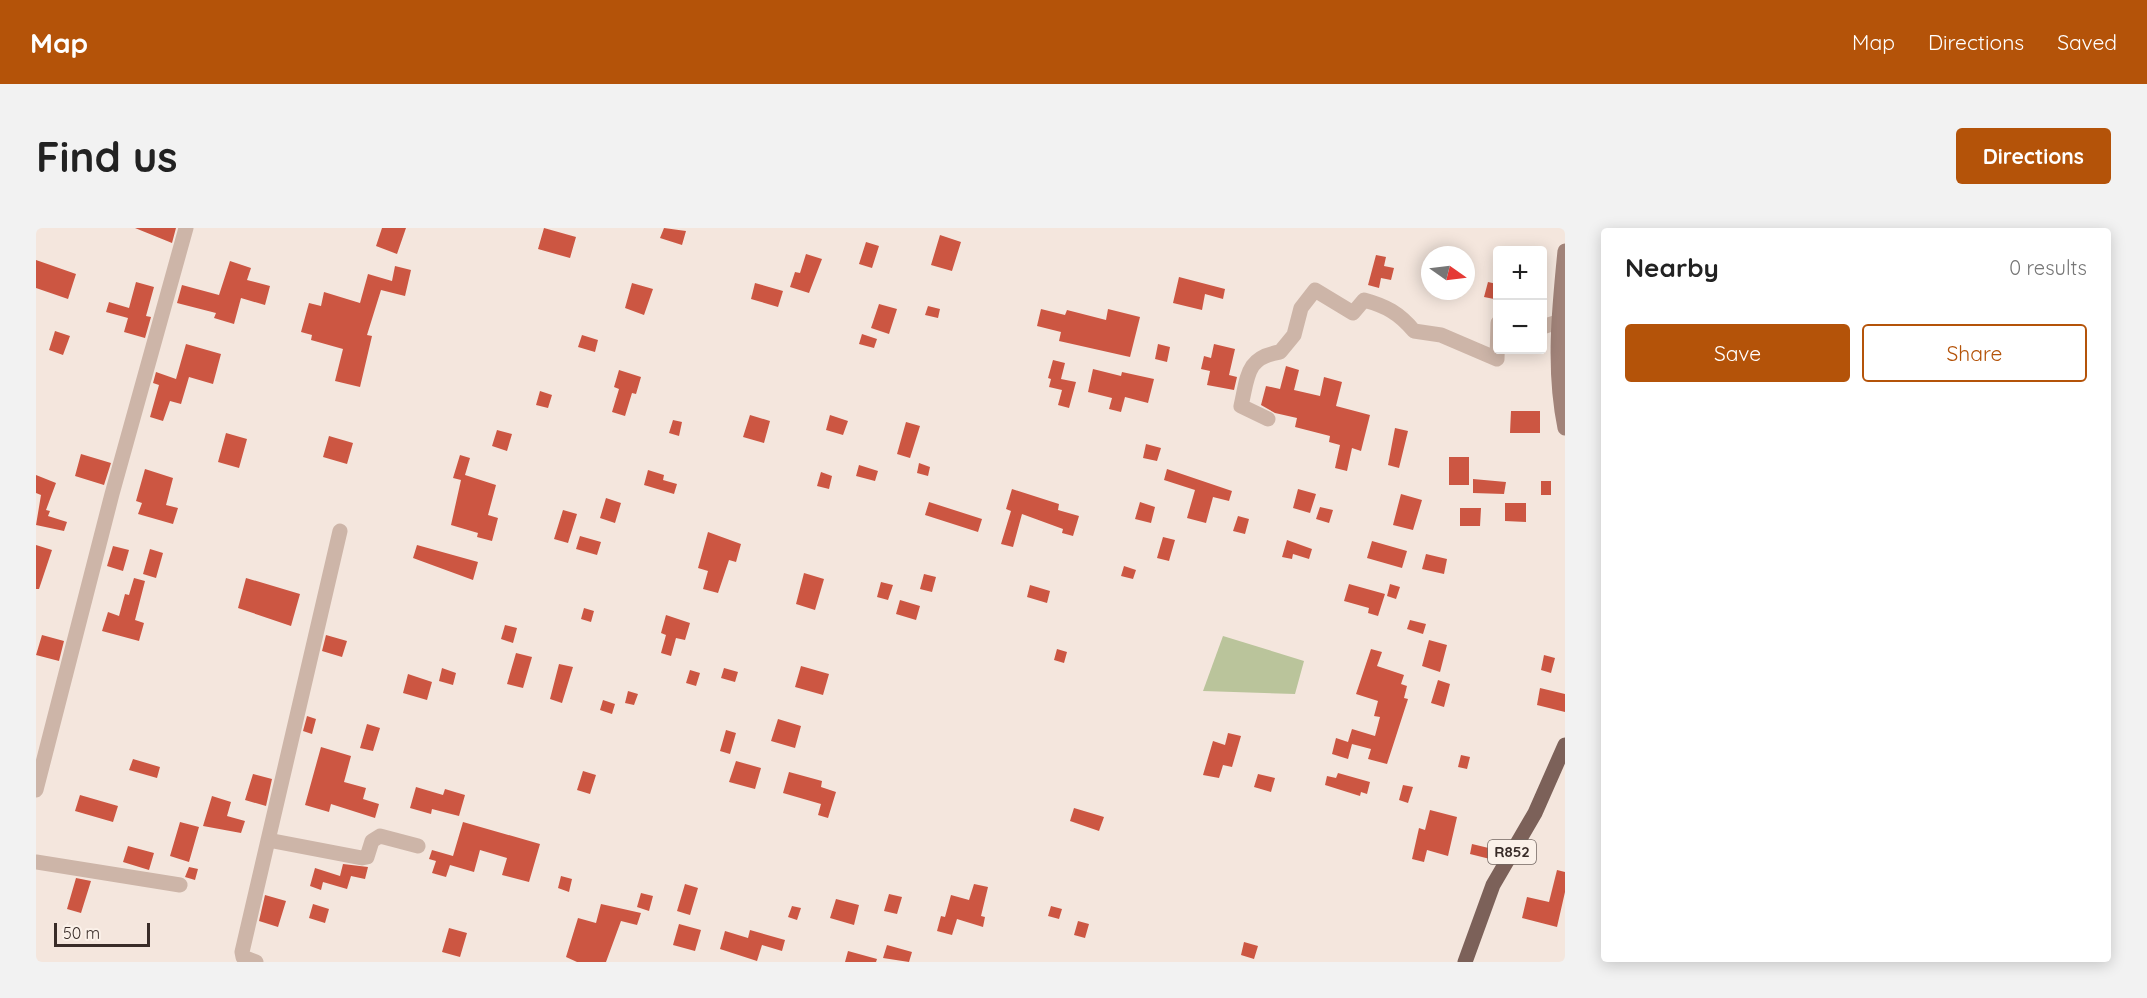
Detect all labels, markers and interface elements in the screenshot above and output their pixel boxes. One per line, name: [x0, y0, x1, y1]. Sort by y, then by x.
text: Map: [30, 25, 88, 60]
text: Map: [1852, 29, 1895, 55]
text: Directions: [1928, 29, 2024, 55]
text: Saved: [2057, 29, 2117, 55]
button: Directions: [1956, 128, 2111, 184]
text: Find us: [36, 130, 178, 183]
north arrow: [1421, 246, 1475, 300]
map controls: [1493, 246, 1547, 354]
button: +: [1493, 246, 1547, 300]
text: Nearby: [1625, 251, 1719, 284]
text: 0 results: [2009, 255, 2087, 280]
button: −: [1493, 300, 1547, 354]
button: Save: [1625, 324, 1850, 382]
button: Share: [1862, 324, 2087, 382]
road number: R852: [1488, 840, 1536, 864]
scale bar: [54, 920, 150, 948]
text: 50 m: [63, 923, 100, 943]

